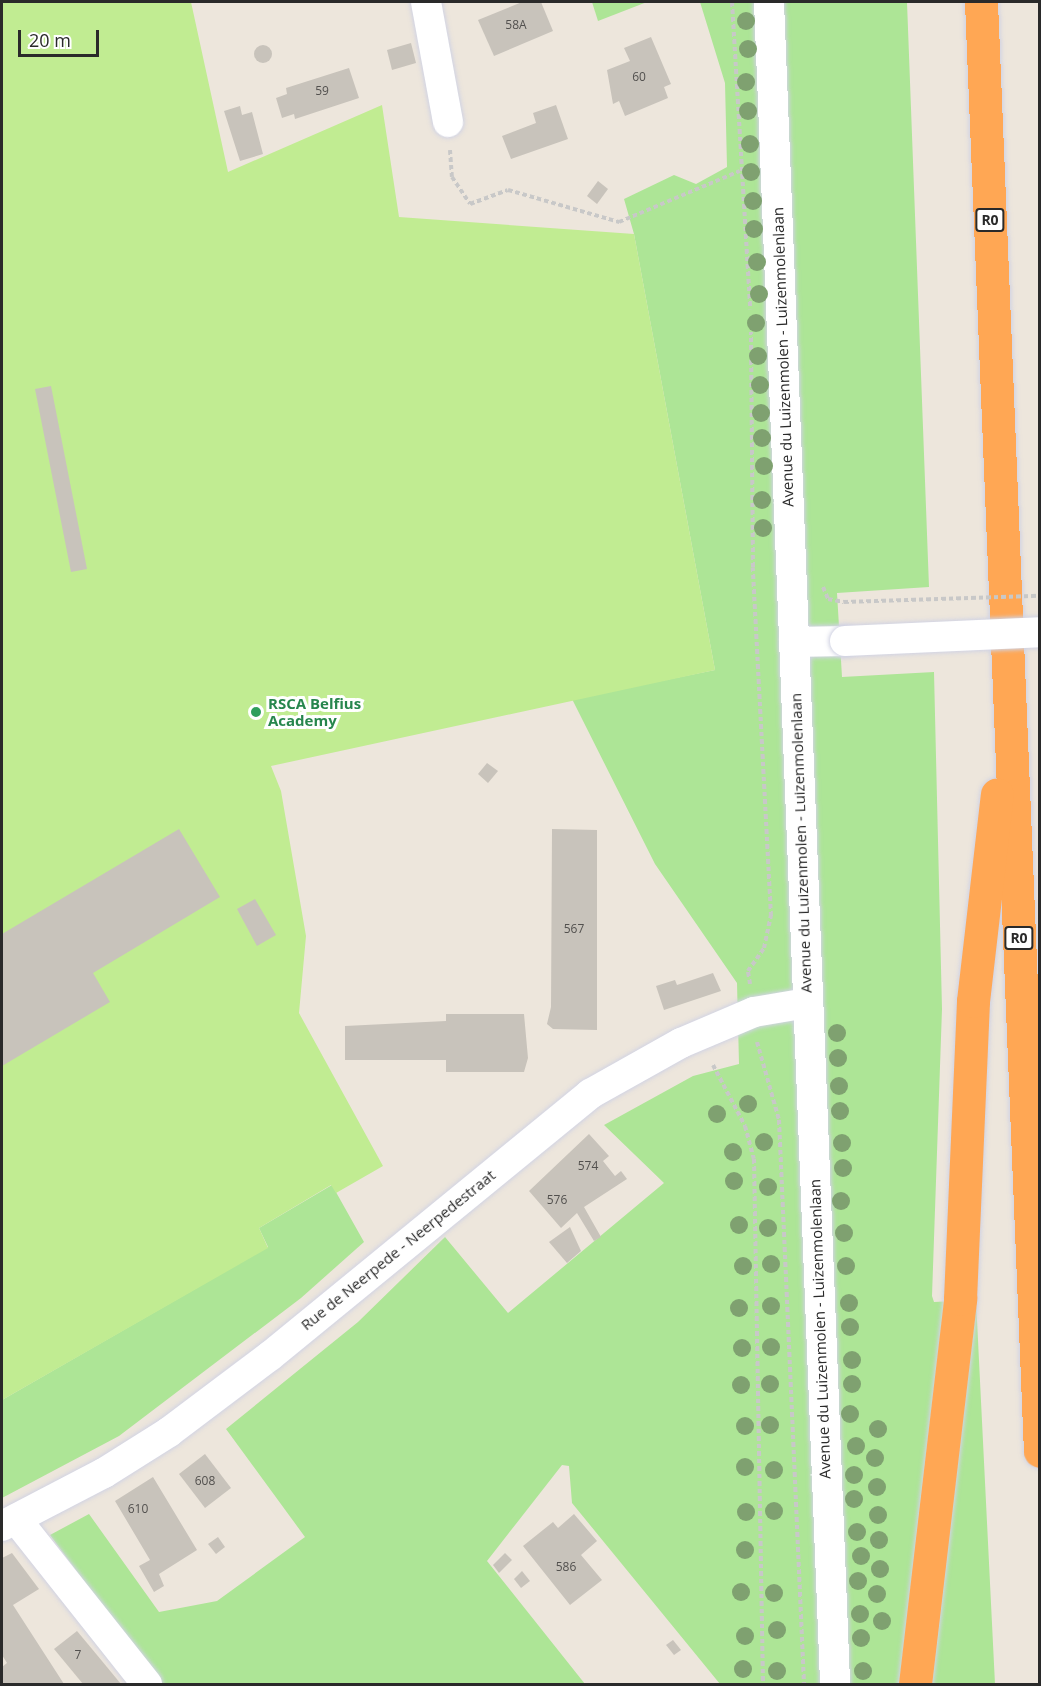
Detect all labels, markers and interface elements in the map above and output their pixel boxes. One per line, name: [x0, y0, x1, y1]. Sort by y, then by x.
scale bar: [21, 18, 102, 56]
house number: 58A: [505, 18, 527, 32]
text: 20 m: [29, 28, 71, 52]
house number: 60: [632, 70, 646, 84]
house number: 59: [315, 84, 329, 98]
street label: Avenue du Luizenmolen - Luizenmolenlaan: [769, 207, 797, 507]
road number: R0: [975, 209, 1005, 231]
street label: Avenue du Luizenmolen - Luizenmolenlaan: [787, 693, 815, 993]
place label: RSCA Belfius Academy: [268, 694, 361, 729]
marker: RSCA Belfius Academy: [249, 705, 263, 719]
house number: 567: [564, 922, 584, 936]
road number: R0: [1004, 927, 1034, 949]
house number: 574: [578, 1159, 598, 1173]
street label: Rue de Neerpede - Neerpedestraat: [297, 1166, 499, 1334]
street label: Avenue du Luizenmolen - Luizenmolenlaan: [806, 1179, 834, 1479]
house number: 576: [547, 1193, 567, 1207]
house number: 608: [195, 1474, 215, 1488]
house number: 610: [128, 1502, 148, 1516]
house number: 586: [556, 1560, 576, 1574]
house number: 7: [75, 1648, 81, 1662]

